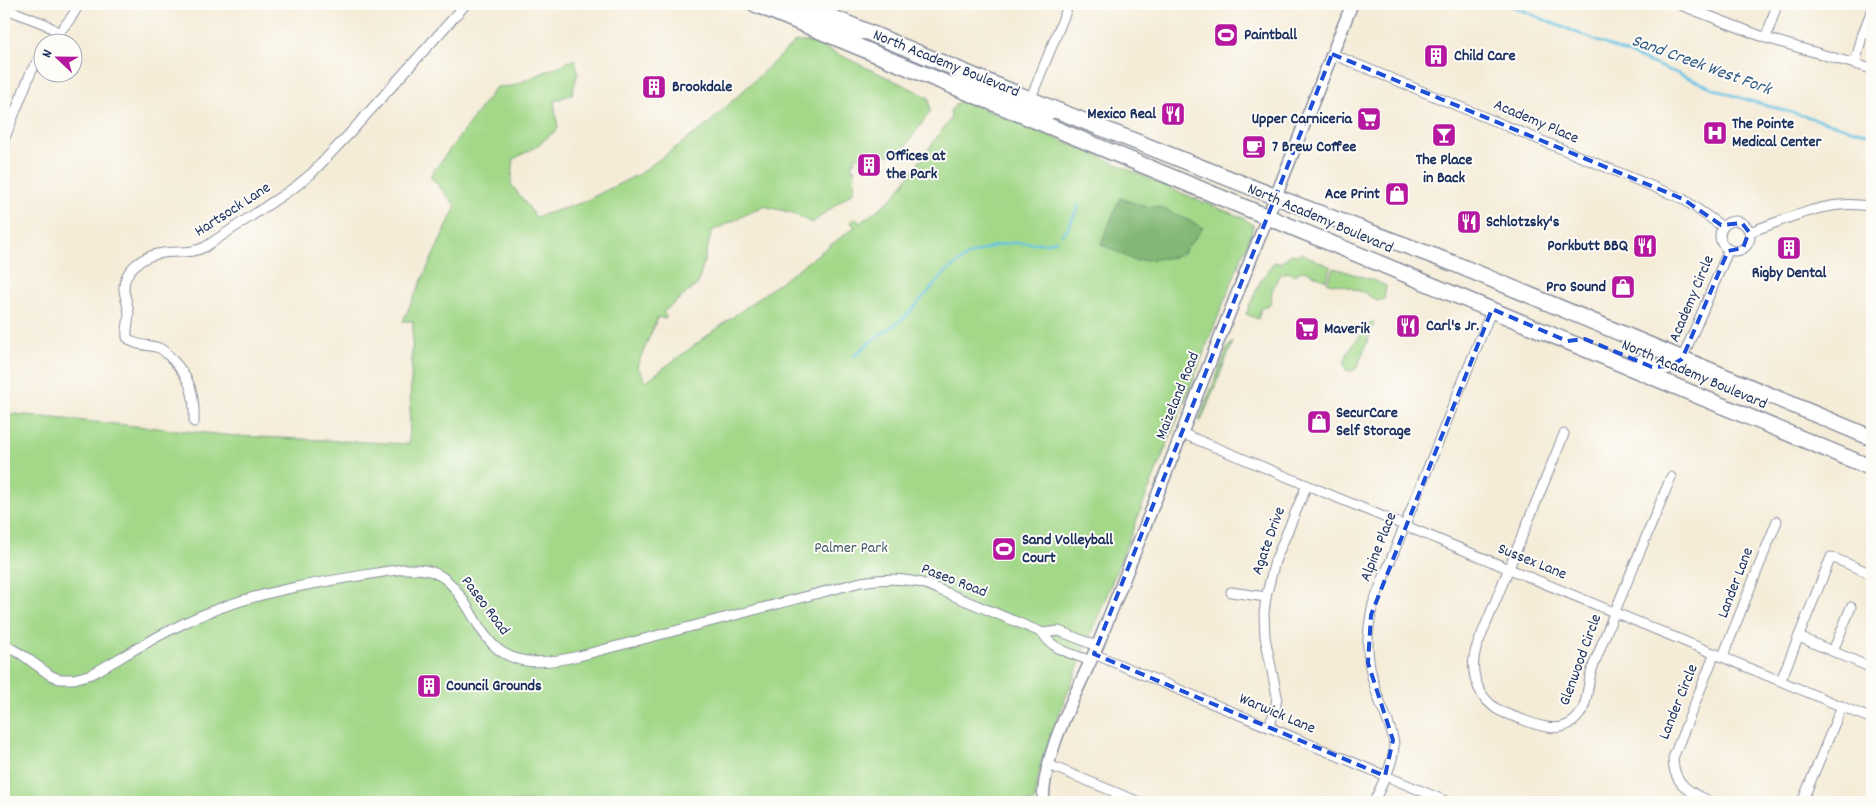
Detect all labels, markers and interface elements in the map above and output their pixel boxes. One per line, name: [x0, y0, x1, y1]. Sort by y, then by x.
sports icon: Paintball: [1213, 22, 1239, 48]
street label: North Academy Boulevard: [869, 24, 1023, 104]
place label: Paintball: [1244, 24, 1297, 47]
water label: Sand Creek West Fork: [1628, 29, 1776, 103]
north arrow: [32, 32, 82, 82]
building icon: Child Care: [1423, 43, 1449, 69]
place label: Child Care: [1454, 45, 1516, 68]
text: N: [37, 47, 58, 61]
building icon: Brookdale: [641, 74, 667, 100]
place label: Brookdale: [672, 76, 732, 99]
street label: Academy Place: [1490, 94, 1582, 150]
restaurant icon: Mexico Real: [1160, 101, 1186, 127]
place label: Mexico Real: [1087, 103, 1156, 126]
supermarket icon: Upper Carniceria: [1356, 106, 1382, 132]
place label: Upper Carniceria: [1251, 108, 1353, 131]
place label: The Pointe Medical Center: [1732, 113, 1823, 154]
hospital icon: The Pointe Medical Center: [1702, 120, 1728, 146]
bar icon: The Place in Back: [1431, 122, 1457, 148]
cafe icon: 7 Brew Coffee: [1241, 134, 1267, 160]
place label: 7 Brew Coffee: [1272, 136, 1356, 159]
place label: Offices at the Park: [886, 145, 946, 186]
place label: The Place in Back: [1416, 149, 1472, 190]
building icon: Offices at the Park: [856, 152, 882, 178]
street label: Hartsock Lane: [190, 177, 276, 243]
street label: North Academy Boulevard: [1244, 178, 1396, 260]
shop icon: Ace Print: [1384, 181, 1410, 207]
place label: Ace Print: [1325, 183, 1380, 206]
restaurant icon: Schlotzsky's: [1456, 209, 1482, 235]
place label: Schlotzsky's: [1486, 211, 1560, 234]
restaurant icon: Porkbutt BBQ: [1632, 233, 1658, 259]
place label: Porkbutt BBQ: [1547, 235, 1629, 258]
building icon: Rigby Dental: [1776, 235, 1802, 261]
street label: Academy Circle: [1663, 252, 1721, 346]
place label: Rigby Dental: [1752, 262, 1827, 285]
shop icon: Pro Sound: [1610, 274, 1636, 300]
place label: Pro Sound: [1546, 276, 1606, 299]
restaurant icon: Carl's Jr.: [1395, 313, 1421, 339]
place label: Carl's Jr.: [1426, 315, 1479, 338]
supermarket icon: Maverik: [1294, 316, 1320, 342]
place label: Maverik: [1324, 318, 1370, 341]
street label: North Academy Boulevard: [1618, 334, 1770, 416]
street label: Maizeland Road: [1150, 349, 1206, 443]
place label: SecurCare Self Storage: [1336, 402, 1411, 443]
shop icon: SecurCare Self Storage: [1306, 409, 1332, 435]
street label: Agate Drive: [1246, 504, 1292, 578]
street label: Alpine Place: [1355, 509, 1403, 585]
place label: Sand Volleyball Court: [1022, 529, 1113, 570]
sports icon: Sand Volleyball Court: [991, 536, 1017, 562]
park label: Palmer Park: [814, 537, 888, 560]
street label: Sussex Lane: [1494, 538, 1570, 586]
street label: Lander Lane: [1712, 544, 1760, 622]
street label: Paseo Road: [918, 558, 990, 604]
street label: Paseo Road: [455, 571, 515, 641]
street label: Glenwood Circle: [1554, 611, 1608, 709]
street label: Lander Circle: [1653, 661, 1705, 743]
building icon: Council Grounds: [416, 673, 442, 699]
place label: Council Grounds: [446, 675, 542, 698]
street label: Warwick Lane: [1235, 688, 1319, 740]

